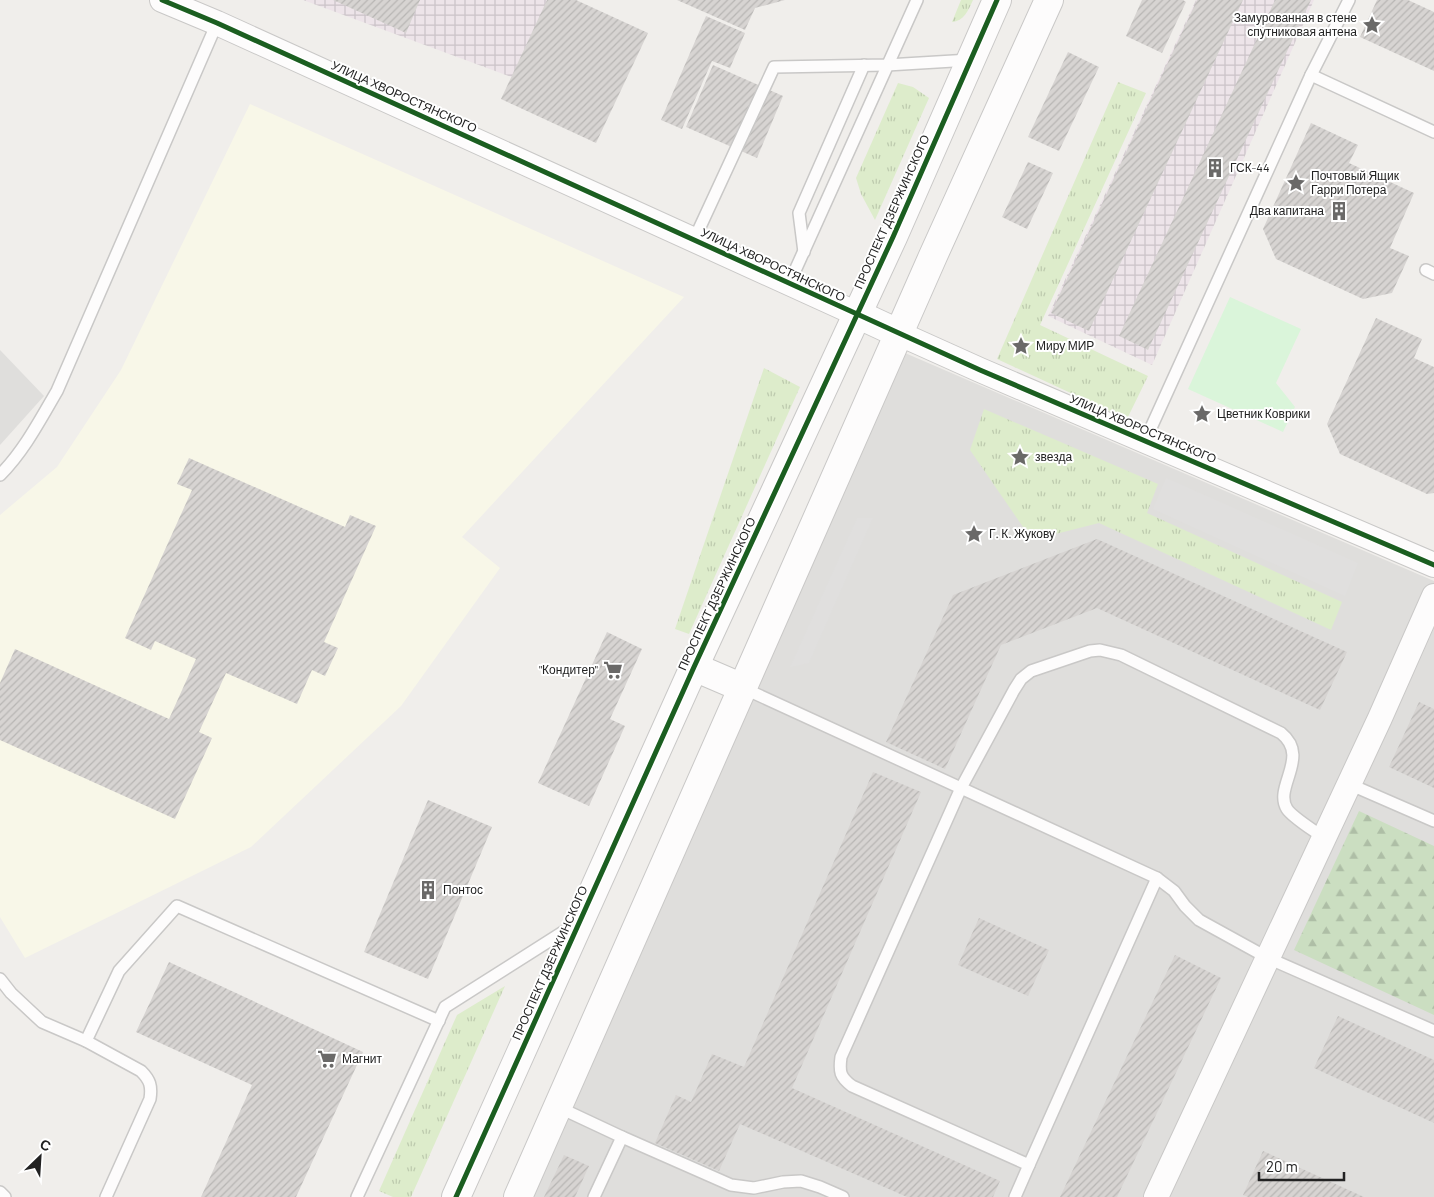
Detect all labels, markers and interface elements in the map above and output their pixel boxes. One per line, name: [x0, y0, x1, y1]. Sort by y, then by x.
place label: Замурованная в стене спутниковая антена: [1234, 10, 1357, 39]
place icon: Замурованная в стене спутниковая антена: [1361, 14, 1383, 36]
street label: УЛИЦА ХВОРОСТЯНСКОГО: [329, 58, 479, 135]
street label: ПРОСПЕКТ ДЗЕРЖИНСКОГО: [851, 132, 932, 291]
building icon: ГСК-44: [1204, 157, 1226, 179]
place label: ГСК-44: [1230, 160, 1270, 174]
place label: Почтовый Ящик Гарри Потера: [1311, 168, 1400, 197]
place icon: Почтовый Ящик Гарри Потера: [1285, 172, 1307, 194]
building icon: Два капитана: [1328, 200, 1350, 222]
place label: Два капитана: [1250, 203, 1324, 218]
street label: УЛИЦА ХВОРОСТЯНСКОГО: [699, 224, 848, 305]
place icon: Миру МИР: [1010, 335, 1032, 357]
place label: Миру МИР: [1036, 338, 1094, 353]
street label: УЛИЦА ХВОРОСТЯНСКОГО: [1068, 391, 1219, 466]
place icon: Цветник Коврики: [1191, 403, 1213, 425]
place label: Цветник Коврики: [1217, 406, 1310, 421]
place icon: звезда: [1009, 446, 1031, 468]
place label: звезда: [1035, 449, 1072, 464]
street label: ПРОСПЕКТ ДЗЕРЖИНСКОГО: [674, 515, 759, 673]
place icon: Г. К. Жукову: [963, 523, 985, 545]
place label: Г. К. Жукову: [989, 526, 1055, 541]
supermarket icon: "Кондитер": [602, 659, 624, 681]
place label: "Кондитер": [539, 662, 598, 677]
building icon: Понтос: [417, 879, 439, 901]
place label: Понтос: [443, 882, 483, 896]
street label: ПРОСПЕКТ ДЗЕРЖИНСКОГО: [509, 883, 590, 1042]
supermarket icon: Магнит: [316, 1048, 338, 1070]
place label: Магнит: [342, 1051, 383, 1065]
north arrow: [15, 1132, 65, 1182]
text: С: [38, 1135, 54, 1155]
scale bar: [1259, 1150, 1344, 1182]
text: 20 m: [1266, 1157, 1298, 1175]

